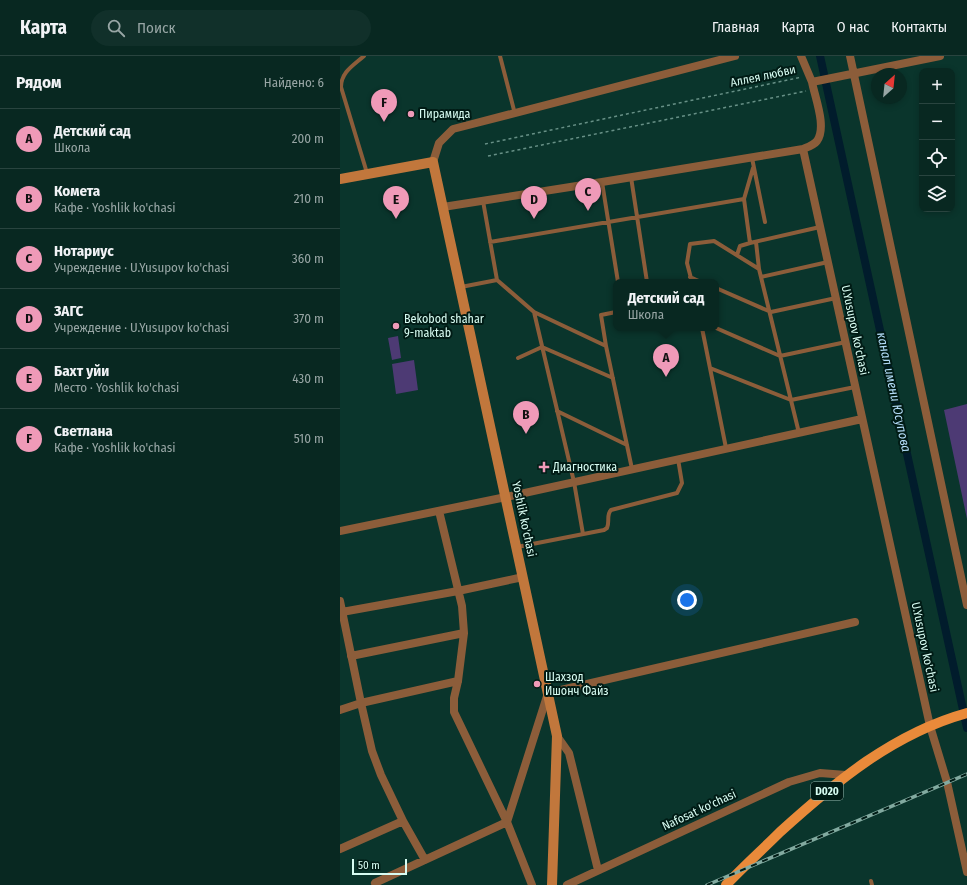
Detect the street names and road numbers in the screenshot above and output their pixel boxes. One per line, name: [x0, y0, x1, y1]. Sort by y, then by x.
street label: Аллея любви: [729, 62, 797, 90]
street label: U.Yusupov ko'chasi: [839, 284, 871, 376]
street label: Yoshlik ko'chasi: [509, 480, 539, 558]
street label: U.Yusupov ko'chasi: [909, 601, 941, 693]
road number: D020: [811, 782, 843, 800]
street label: Nafosat ko'chasi: [660, 787, 738, 833]

